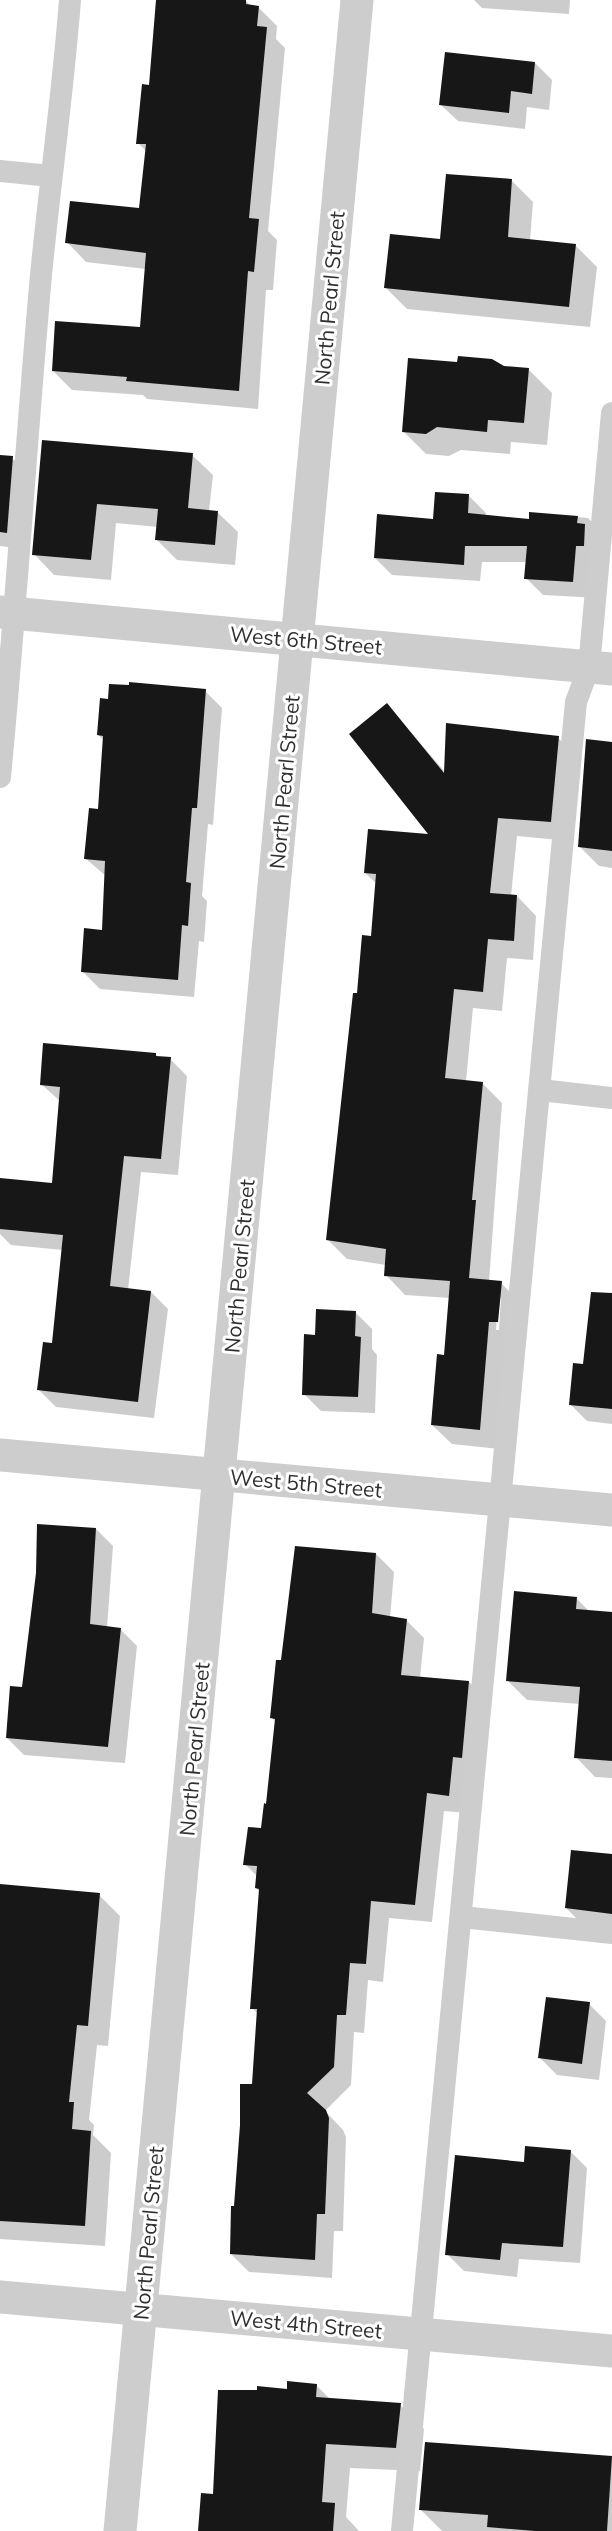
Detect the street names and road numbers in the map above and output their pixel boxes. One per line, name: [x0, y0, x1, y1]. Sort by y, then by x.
street label: North Pearl Street: [308, 210, 350, 386]
street label: West 6th Street: [229, 620, 383, 660]
street label: North Pearl Street: [263, 694, 305, 870]
street label: North Pearl Street: [218, 1178, 260, 1354]
street label: West 5th Street: [229, 1463, 383, 1503]
street label: North Pearl Street: [173, 1661, 215, 1837]
street label: North Pearl Street: [127, 2145, 169, 2321]
street label: West 4th Street: [229, 2304, 383, 2344]

